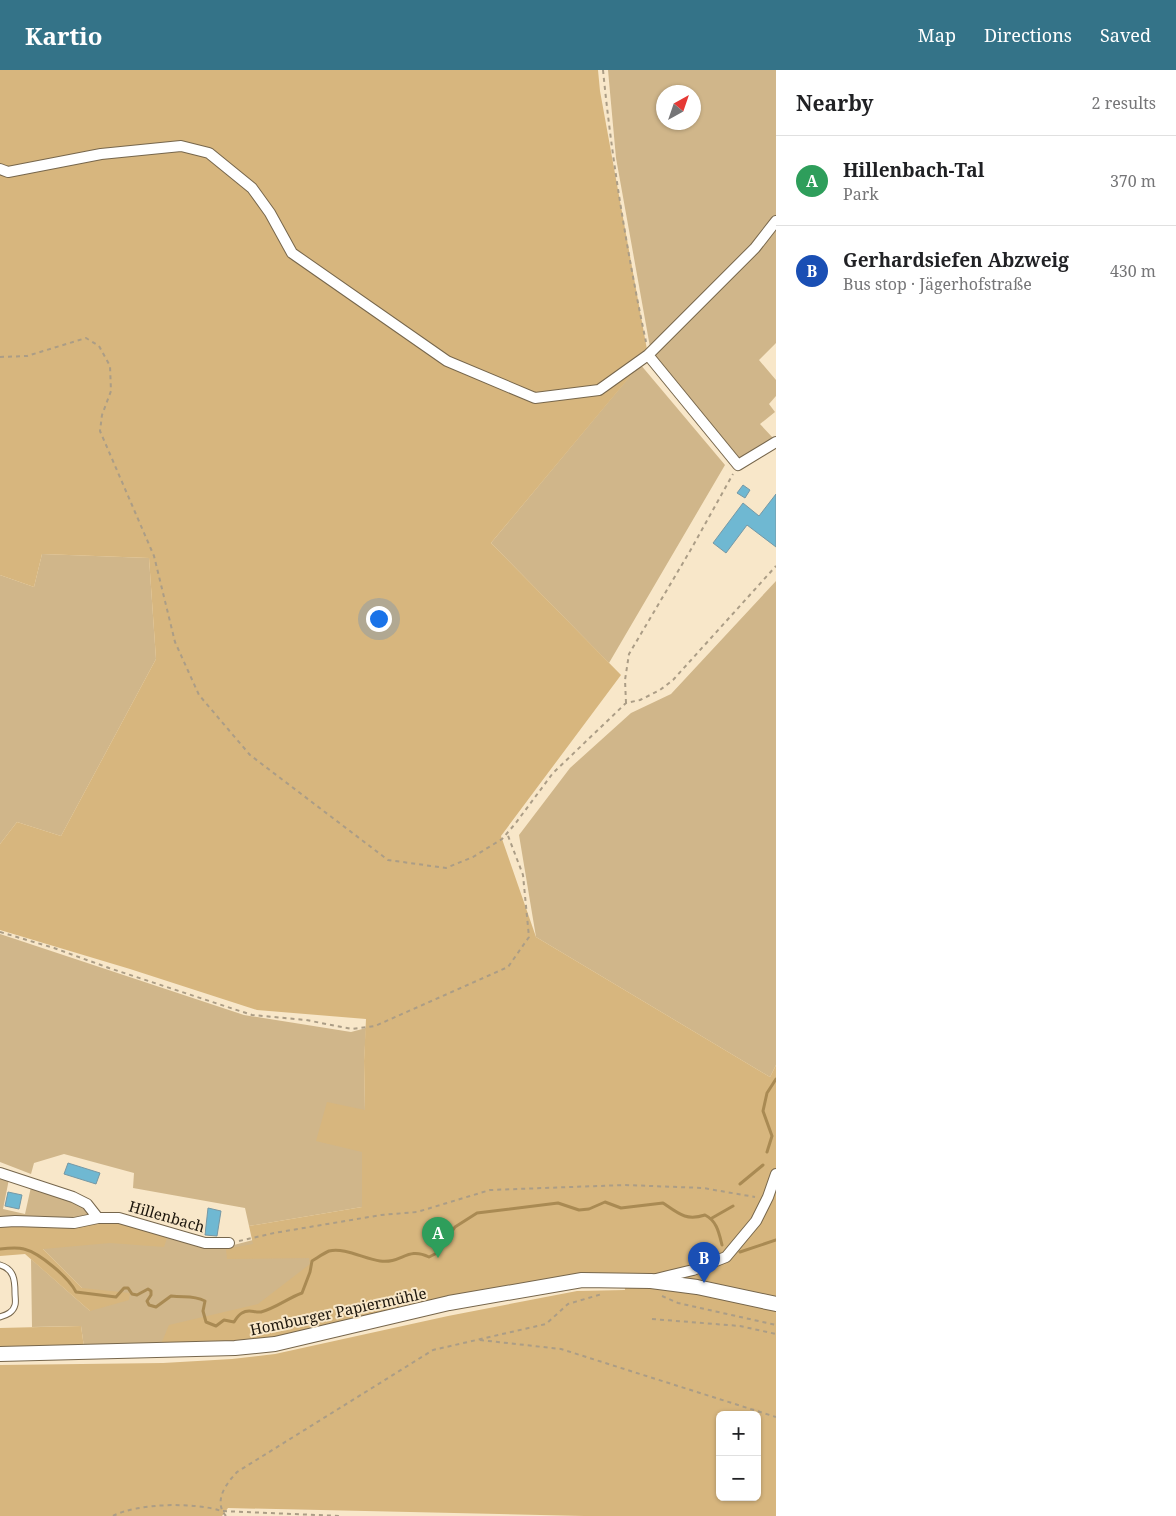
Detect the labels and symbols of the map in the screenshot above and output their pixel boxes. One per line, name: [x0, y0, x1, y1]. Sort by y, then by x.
north arrow: [656, 85, 701, 130]
your location: [366, 606, 392, 632]
street label: Hillenbach: [127, 1196, 208, 1237]
pin: A: [422, 1217, 454, 1258]
pin: B: [688, 1242, 720, 1283]
street label: Homburger Papiermühle: [248, 1282, 428, 1340]

